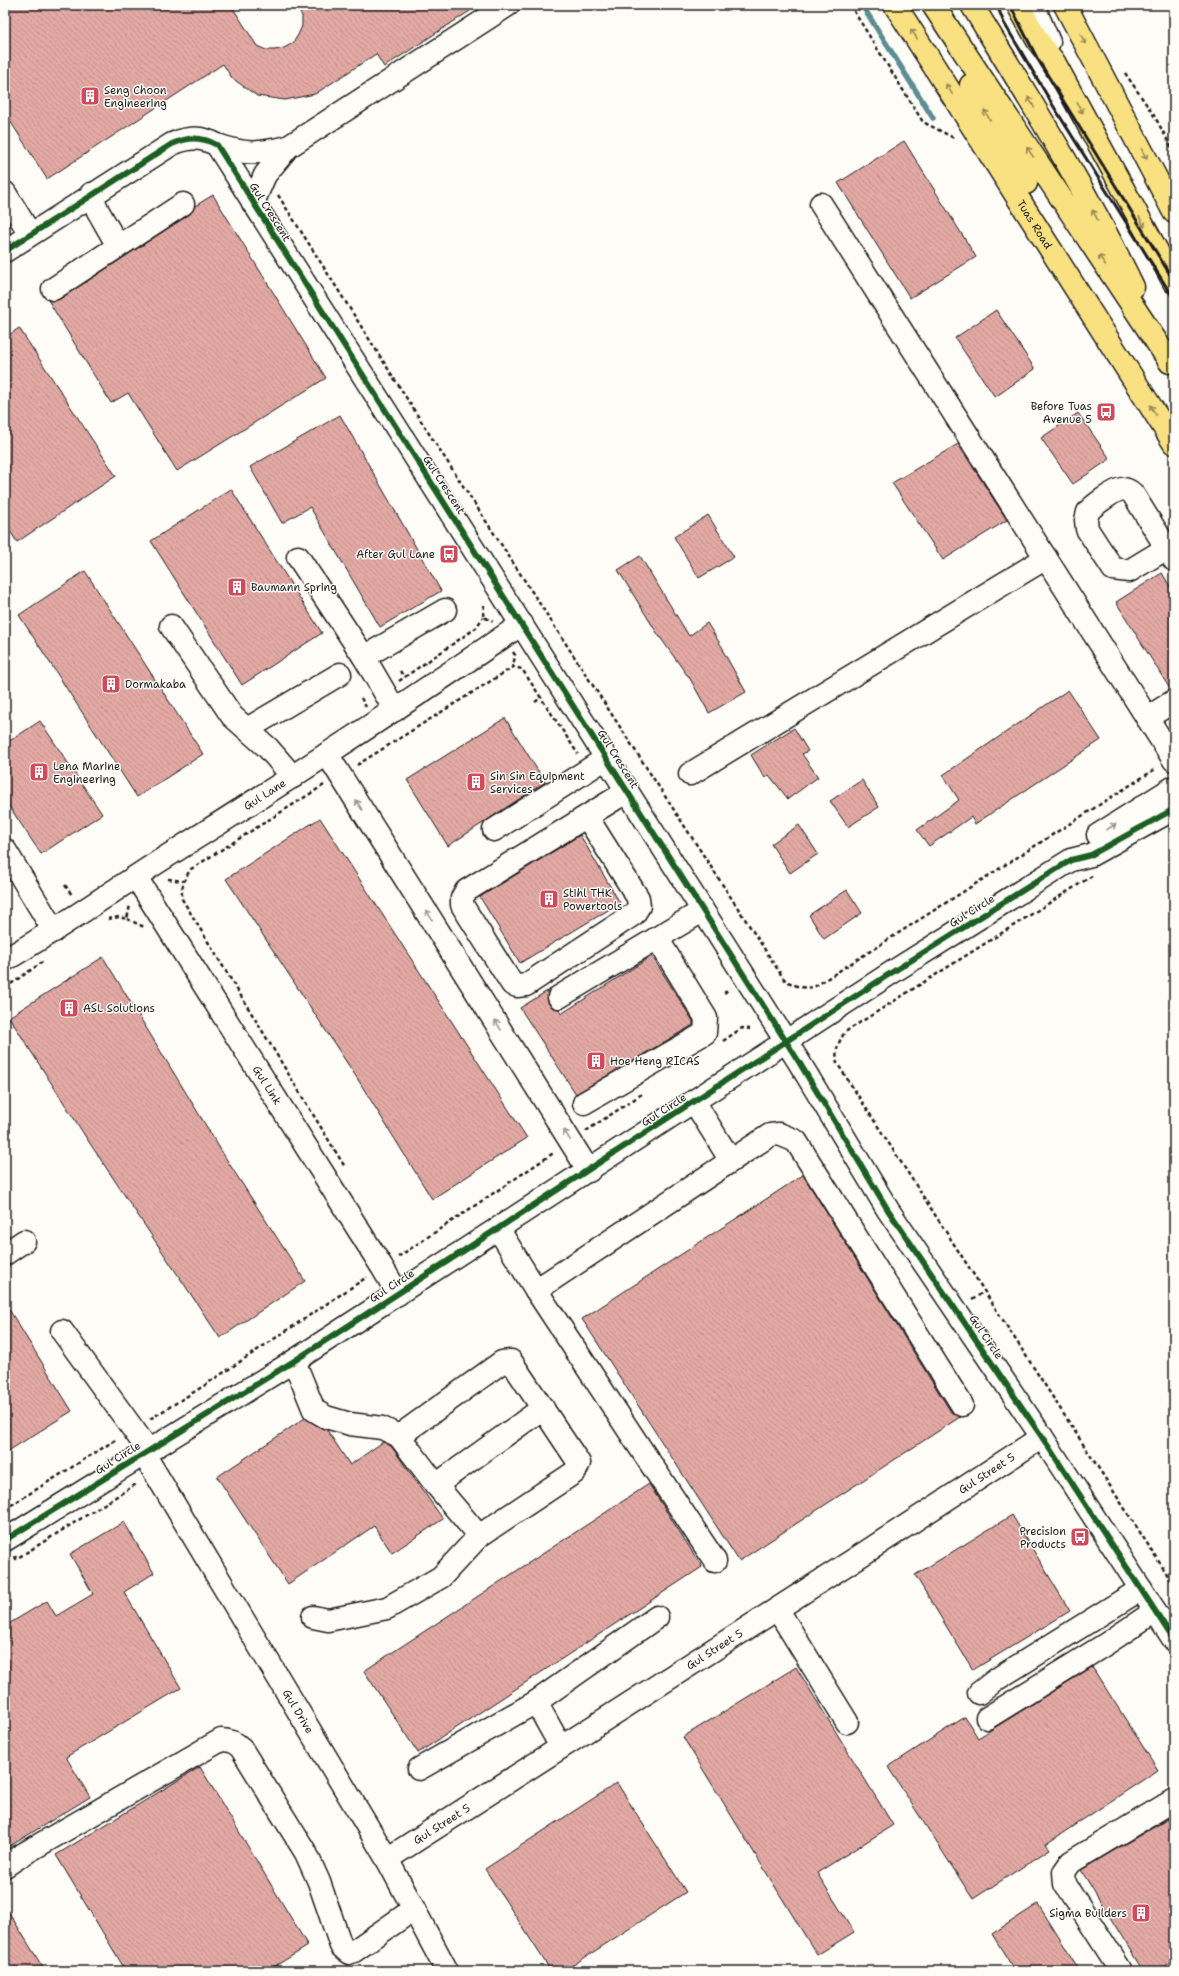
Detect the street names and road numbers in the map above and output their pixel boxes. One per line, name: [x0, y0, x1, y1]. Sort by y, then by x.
street label: Gul Crescent: [246, 180, 294, 245]
street label: Tuas Road: [1013, 197, 1056, 252]
street label: Gul Crescent: [419, 453, 469, 517]
street label: Gul Crescent: [594, 727, 642, 792]
street label: Gul Lane: [241, 775, 289, 814]
street label: Gul Circle: [946, 891, 998, 931]
street label: Gul Link: [249, 1063, 285, 1108]
street label: Gul Circle: [639, 1090, 689, 1130]
street label: Gul Circle: [367, 1266, 417, 1306]
street label: Gul Circle: [966, 1312, 1006, 1362]
street label: Gul Circle: [92, 1438, 144, 1478]
street label: Gul Street 5: [955, 1449, 1018, 1497]
street label: Gul Street 5: [683, 1625, 746, 1673]
street label: Gul Drive: [279, 1686, 317, 1736]
street label: Gul Street 5: [410, 1800, 473, 1848]

